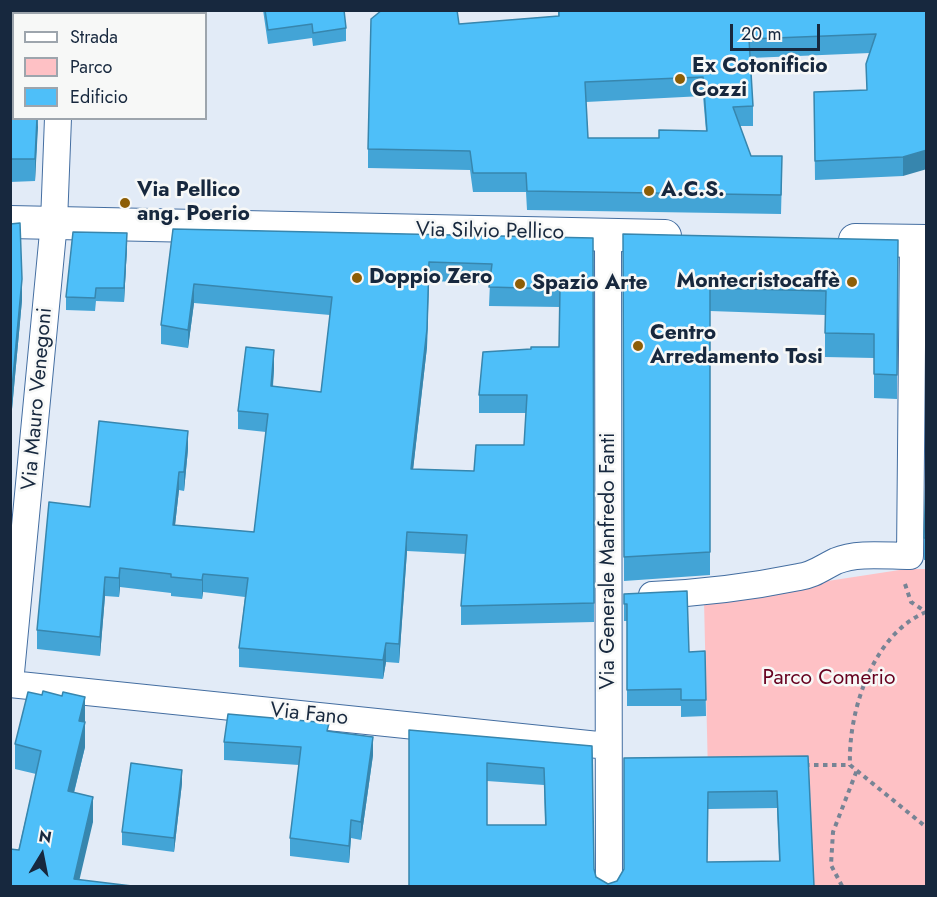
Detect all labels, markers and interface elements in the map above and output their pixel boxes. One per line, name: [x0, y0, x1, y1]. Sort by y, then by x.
legend: [12, 12, 207, 120]
scale bar: [733, 12, 823, 50]
text: 20 m: [741, 21, 781, 47]
text: Strada: [70, 24, 118, 50]
text: Parco: [70, 54, 112, 80]
place label: Ex Cotonificio Cozzi: [692, 54, 828, 104]
marker: Ex Cotonificio Cozzi: [673, 72, 687, 86]
text: Edificio: [70, 84, 128, 110]
place label: Via Pellico ang. Poerio: [137, 178, 250, 228]
place label: A.C.S.: [661, 178, 725, 204]
marker: A.C.S.: [642, 184, 656, 198]
marker: Via Pellico ang. Poerio: [118, 196, 132, 210]
street label: Via Silvio Pellico: [416, 218, 564, 246]
place label: Doppio Zero: [369, 265, 492, 291]
place label: Montecristocaffè: [676, 269, 840, 295]
marker: Doppio Zero: [350, 271, 364, 285]
place label: Spazio Arte: [532, 271, 648, 297]
marker: Montecristocaffè: [845, 275, 859, 289]
marker: Spazio Arte: [513, 277, 527, 291]
street label: Via Mauro Venegoni: [17, 307, 59, 491]
place label: Centro Arredamento Tosi: [650, 321, 823, 371]
marker: Centro Arredamento Tosi: [631, 339, 645, 353]
street label: Via Generale Manfredo Fanti: [596, 433, 622, 689]
park label: Parco Comerio: [763, 666, 895, 692]
street label: Via Fano: [269, 698, 349, 732]
text: N: [37, 824, 53, 849]
north arrow: [12, 825, 72, 885]

